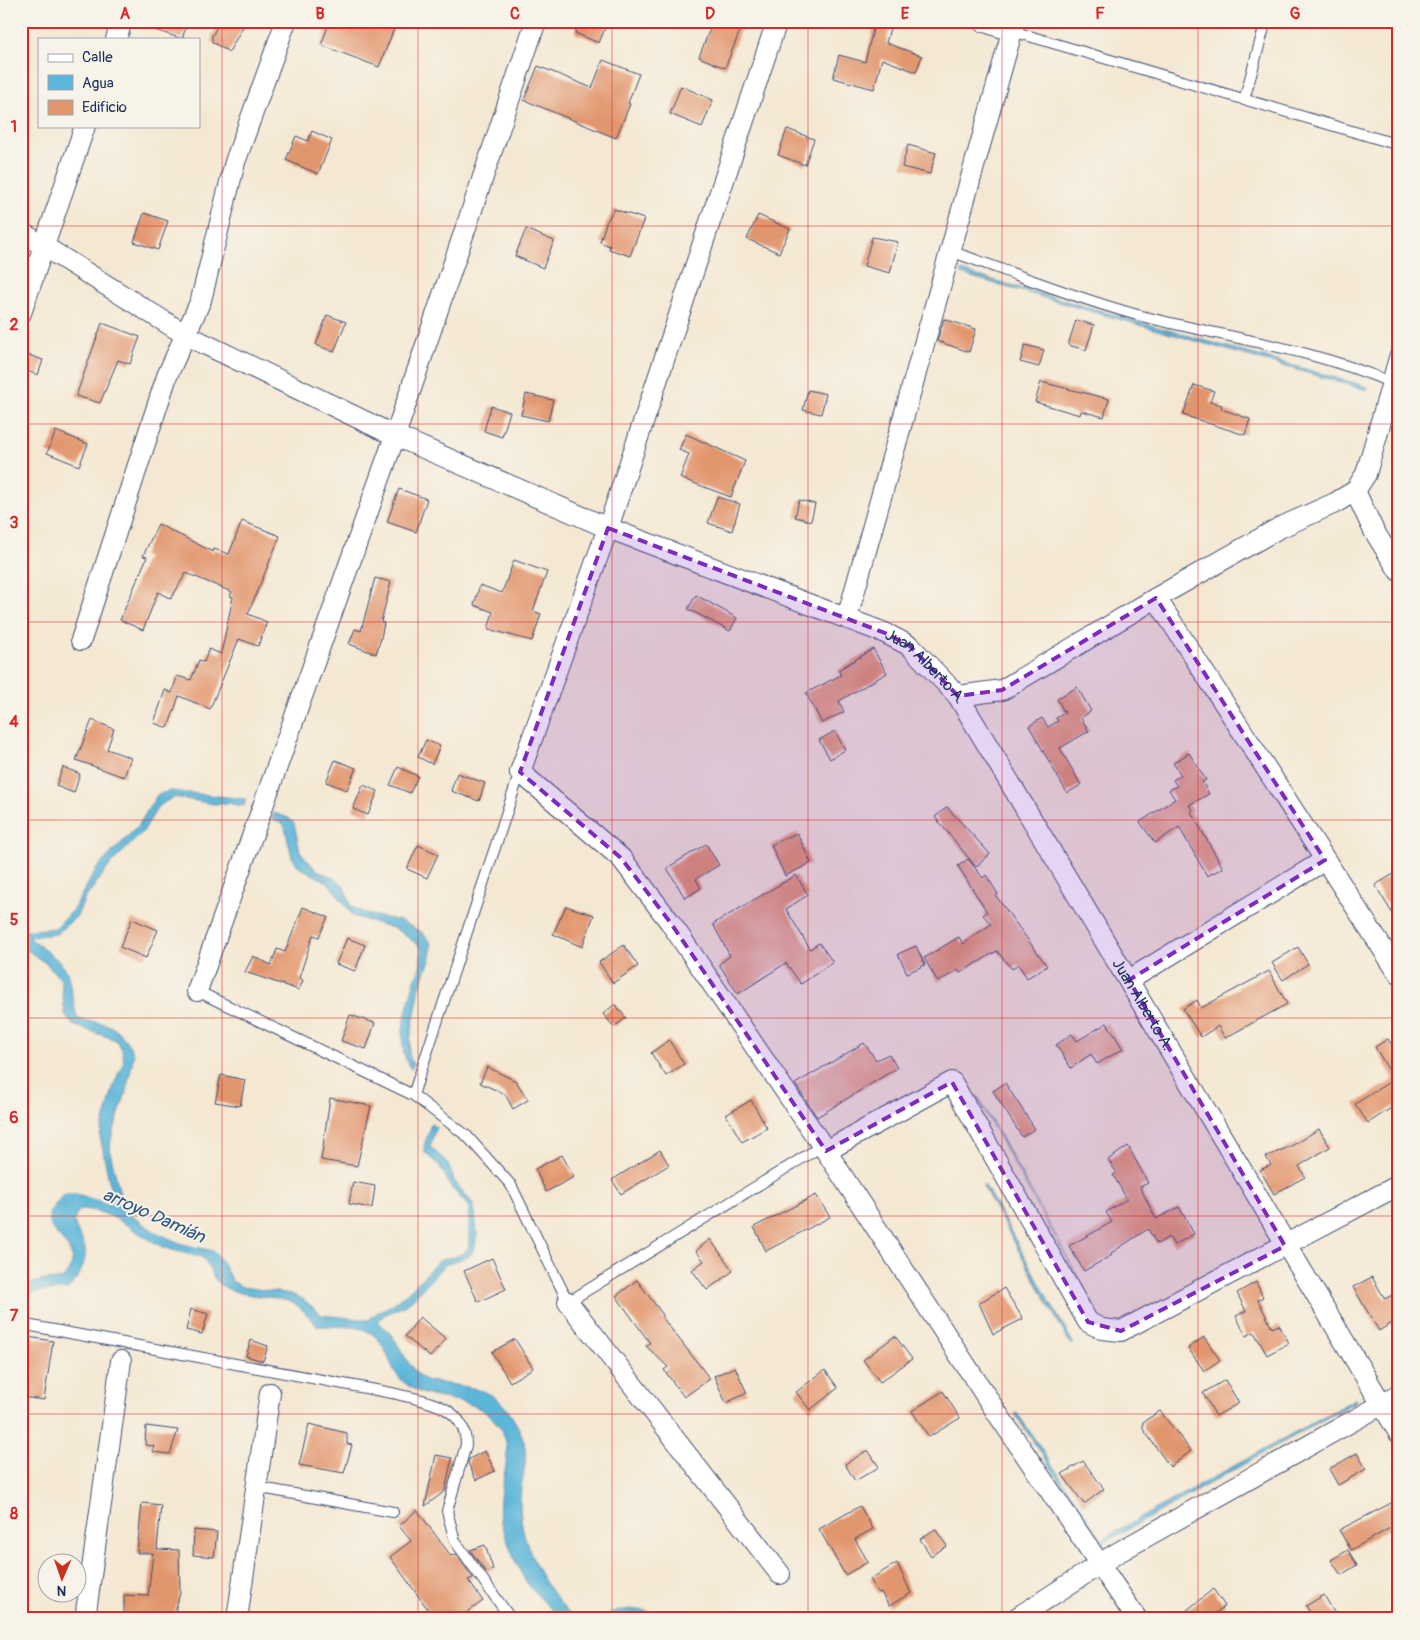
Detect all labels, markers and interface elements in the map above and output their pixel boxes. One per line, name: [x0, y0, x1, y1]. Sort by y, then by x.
text: A: [120, 4, 131, 24]
text: B: [315, 4, 325, 24]
text: C: [510, 4, 520, 24]
text: D: [705, 4, 715, 24]
text: E: [901, 4, 910, 24]
text: F: [1095, 4, 1105, 24]
text: G: [1290, 4, 1301, 24]
legend: [38, 38, 200, 128]
text: Calle: [82, 48, 113, 67]
text: Agua: [82, 74, 114, 93]
text: Edificio: [82, 98, 127, 117]
text: 1: [11, 117, 17, 137]
text: 2: [10, 315, 19, 335]
text: 3: [10, 513, 19, 533]
street label: Juan Alberto A.: [882, 625, 970, 707]
text: 4: [9, 712, 19, 732]
text: 5: [10, 910, 19, 930]
street label: Juan Alberto A.: [1108, 955, 1178, 1054]
text: 6: [9, 1108, 19, 1128]
water label: arroyo Damián: [99, 1183, 209, 1249]
text: 7: [10, 1306, 19, 1326]
text: 8: [10, 1504, 18, 1524]
north arrow: [38, 1552, 88, 1602]
text: N: [57, 1582, 67, 1599]

